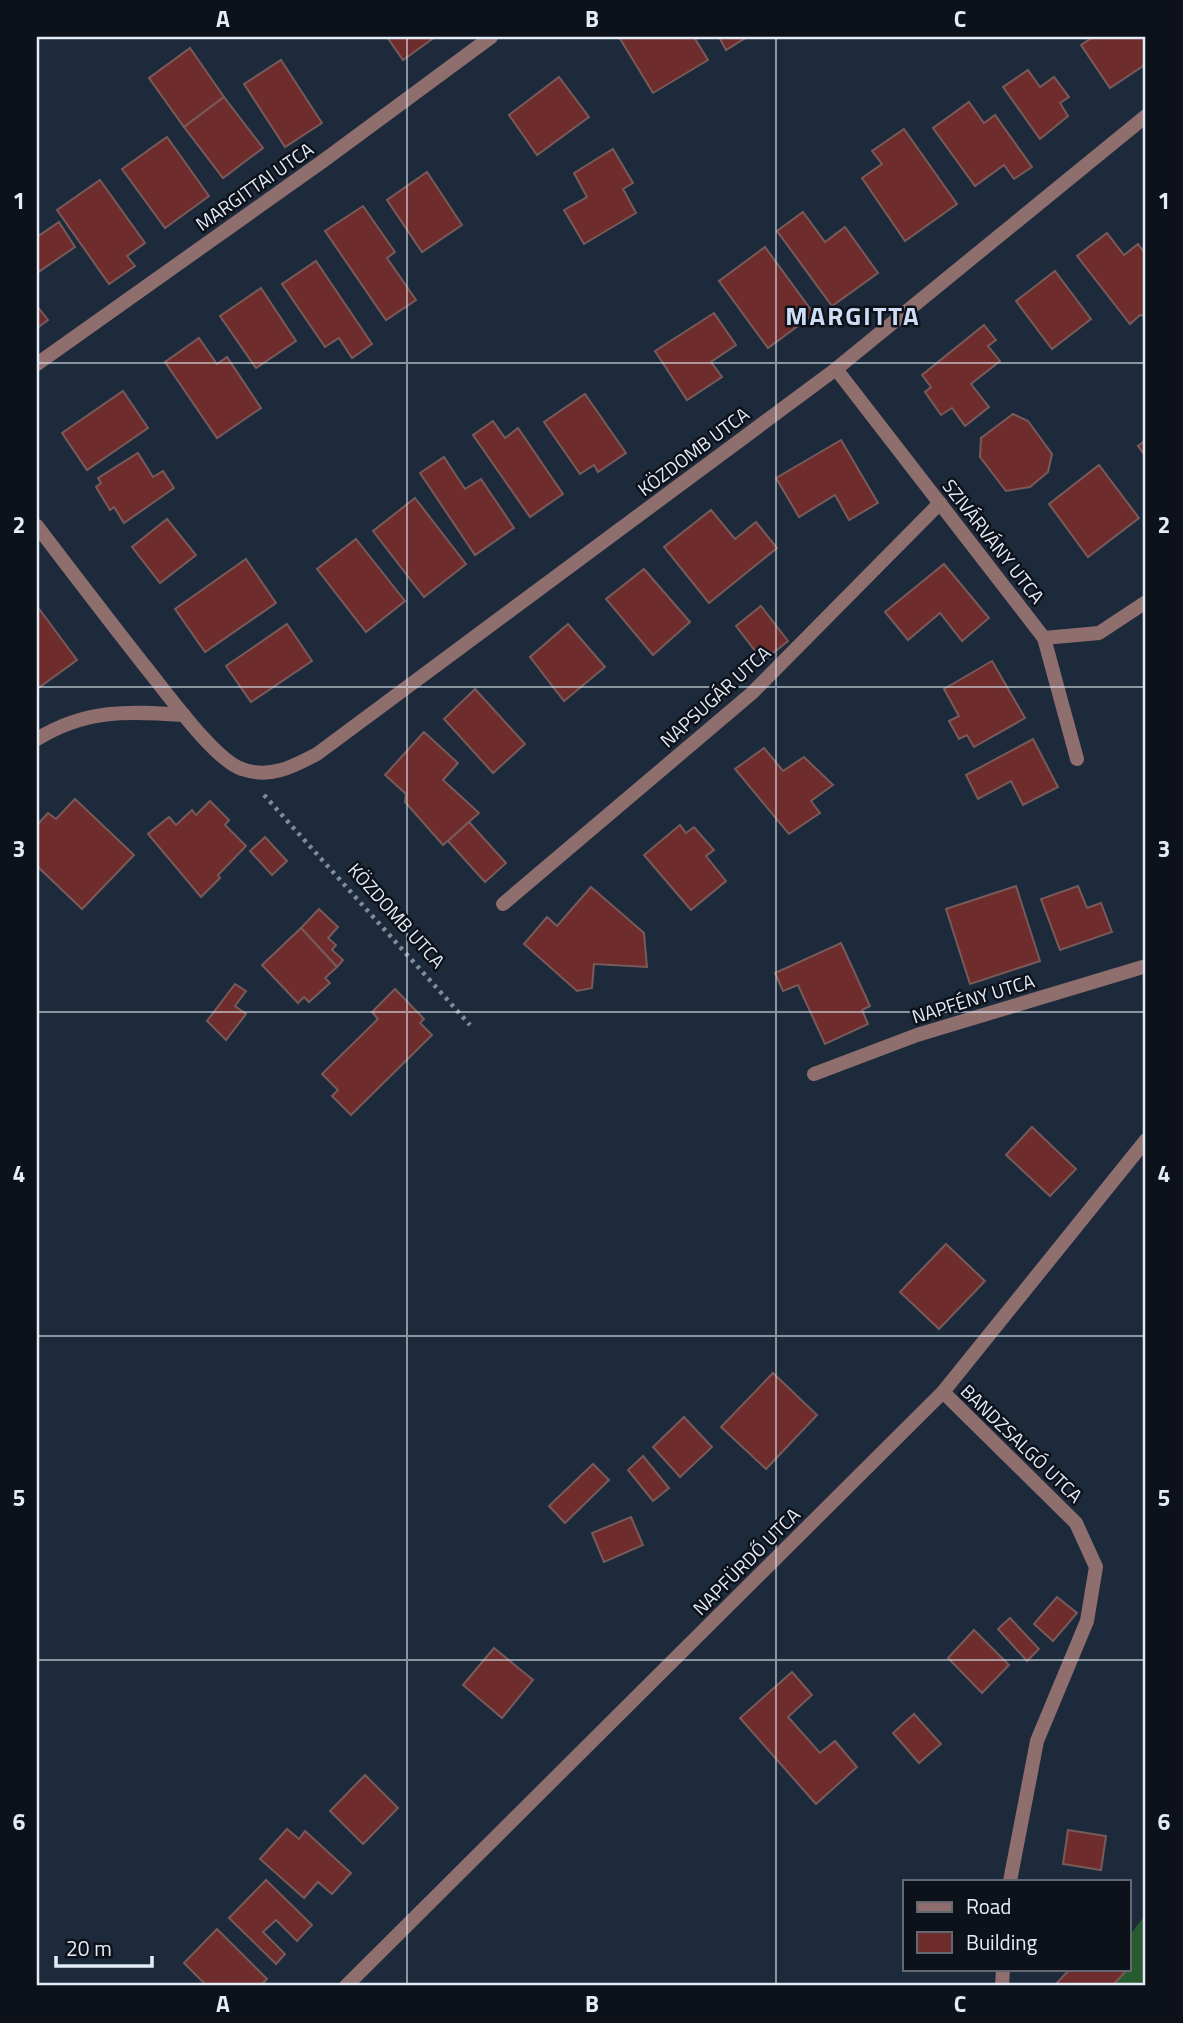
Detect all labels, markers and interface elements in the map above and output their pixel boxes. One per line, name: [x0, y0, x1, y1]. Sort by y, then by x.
text: A: [216, 1, 230, 36]
text: B: [585, 1, 599, 36]
text: C: [954, 1, 966, 36]
street label: MARGITTAI UTCA: [189, 134, 319, 238]
text: 1: [13, 183, 25, 218]
text: 1: [1158, 183, 1170, 218]
district label: MARGITTA: [785, 296, 921, 335]
street label: KÖZDOMB UTCA: [631, 399, 755, 503]
street label: SZIVÁRVÁNY UTCA: [936, 472, 1052, 610]
text: 2: [13, 507, 25, 542]
text: 2: [1158, 507, 1170, 542]
street label: NAPSUGÁR UTCA: [653, 638, 777, 754]
text: 3: [13, 831, 25, 866]
text: 3: [1158, 831, 1170, 866]
street label: KÖZDOMB UTCA: [342, 856, 452, 974]
street label: NAPFÉNY UTCA: [908, 966, 1038, 1030]
text: 4: [13, 1156, 25, 1191]
text: 4: [1158, 1156, 1170, 1191]
street label: BANDZSALGÓ UTCA: [954, 1377, 1090, 1509]
text: 5: [13, 1480, 25, 1515]
text: 5: [1158, 1480, 1170, 1515]
street label: NAPFÜRDŐ UTCA: [686, 1501, 806, 1621]
text: 6: [13, 1804, 26, 1839]
text: 6: [1158, 1804, 1171, 1839]
legend: [903, 1880, 1130, 1970]
text: Road: [966, 1890, 1011, 1922]
scale bar: [56, 1925, 152, 1969]
text: Building: [966, 1926, 1038, 1958]
text: 20 m: [66, 1932, 112, 1964]
text: A: [216, 1986, 230, 2021]
text: B: [585, 1986, 599, 2021]
text: C: [954, 1986, 966, 2021]

